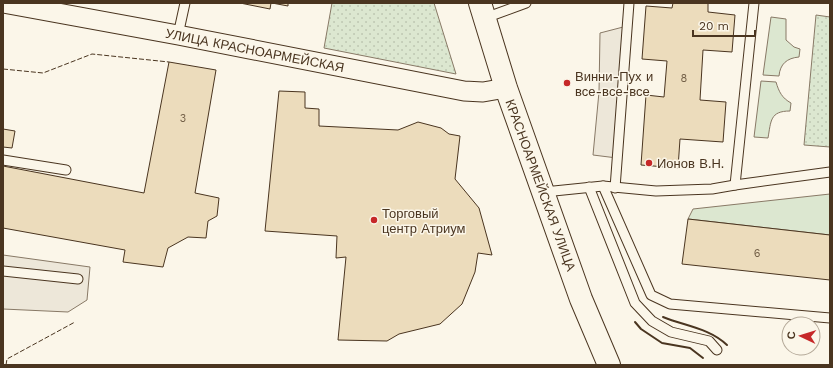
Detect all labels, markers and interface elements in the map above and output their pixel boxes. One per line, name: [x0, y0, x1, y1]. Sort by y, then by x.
scale bar: [693, 12, 755, 38]
text: 20 m: [699, 19, 729, 33]
street label: УЛИЦА КРАСНОАРМЕЙСКАЯ: [164, 26, 346, 75]
place label: Винни-Пух и все-все-все: [575, 69, 653, 99]
house number: 8: [681, 72, 688, 85]
marker: Винни-Пух и все-все-все: [562, 78, 572, 88]
street label: КРАСНОАРМЕЙСКАЯ УЛИЦА: [502, 97, 579, 273]
house number: 3: [180, 112, 186, 125]
place label: Ионов В.Н.: [657, 156, 724, 171]
marker: Ионов В.Н.: [644, 158, 654, 168]
place label: Торговый центр Атриум: [382, 206, 466, 236]
marker: Торговый центр Атриум: [369, 215, 379, 225]
house number: 6: [754, 247, 761, 260]
north arrow: [781, 316, 821, 356]
text: С: [785, 331, 798, 340]

